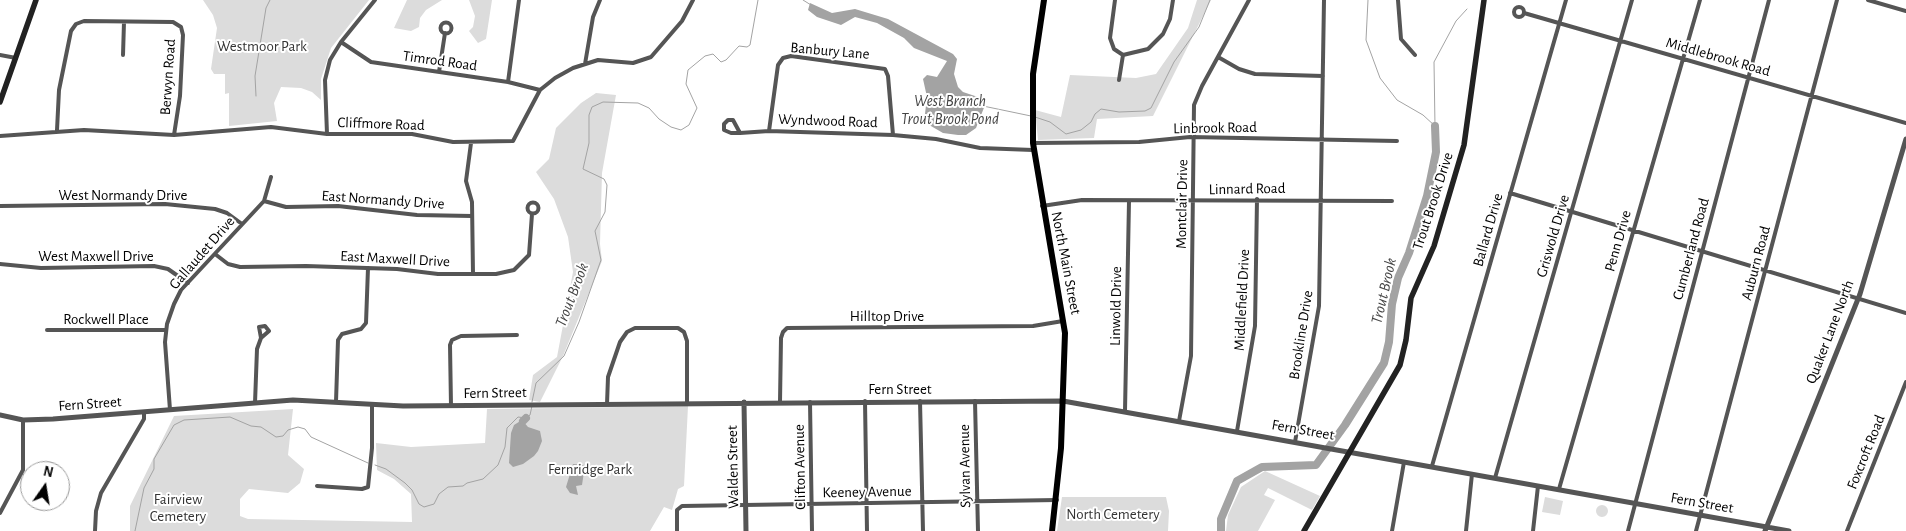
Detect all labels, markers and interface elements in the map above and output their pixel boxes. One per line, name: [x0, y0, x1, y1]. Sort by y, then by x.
street label: Middlebrook Road: [1664, 33, 1772, 81]
park label: Westmoor Park: [217, 37, 307, 55]
street label: Berwyn Road: [156, 38, 180, 116]
street label: Banbury Lane: [790, 39, 870, 63]
street label: Timrod Road: [402, 47, 478, 75]
water label: West Branch Trout Brook Pond: [901, 91, 999, 129]
street label: Wyndwood Road: [778, 110, 878, 132]
street label: Cliffmore Road: [337, 113, 425, 135]
street label: Linbrook Road: [1173, 118, 1257, 138]
street label: Trout Brook Drive: [1409, 150, 1457, 252]
street label: Montclair Drive: [1172, 159, 1192, 249]
street label: Linnard Road: [1208, 179, 1286, 199]
street label: West Normandy Drive: [59, 186, 187, 204]
street label: East Normandy Drive: [321, 187, 445, 213]
street label: Ballard Drive: [1469, 191, 1507, 269]
street label: Griswold Drive: [1533, 193, 1573, 279]
street label: Cumberland Road: [1669, 196, 1713, 302]
street label: Penn Drive: [1601, 208, 1635, 274]
street label: North Main Street: [1047, 210, 1085, 316]
street label: Gallaudet Drive: [165, 213, 239, 293]
street label: Auburn Road: [1737, 224, 1775, 302]
street label: West Maxwell Drive: [38, 247, 154, 265]
street label: East Maxwell Drive: [340, 247, 450, 271]
street label: Middlefield Drive: [1230, 249, 1254, 351]
water label: Trout Brook: [1367, 256, 1401, 326]
water label: Trout Brook: [551, 260, 593, 330]
street label: Linwold Drive: [1106, 266, 1126, 346]
street label: Quaker Lane North: [1802, 278, 1858, 386]
street label: Brookline Drive: [1285, 289, 1317, 381]
street label: Hilltop Drive: [850, 307, 924, 325]
street label: Rockwell Place: [63, 310, 149, 328]
street label: Fern Street: [868, 380, 932, 398]
street label: Fern Street: [463, 383, 527, 403]
street label: Fern Street: [58, 393, 122, 415]
street label: Foxcroft Road: [1843, 412, 1889, 492]
street label: Fern Street: [1270, 416, 1336, 444]
street label: Clifton Avenue: [790, 424, 810, 510]
street label: Sylvan Avenue: [955, 424, 975, 508]
street label: Walden Street: [723, 425, 743, 509]
park label: Fernridge Park: [548, 460, 632, 478]
north arrow: [20, 461, 70, 511]
text: N: [42, 464, 54, 480]
street label: Keeney Avenue: [822, 482, 912, 502]
street label: Fern Street: [1669, 489, 1735, 517]
park label: Fairview Cemetery: [150, 490, 206, 525]
park label: North Cemetery: [1066, 505, 1160, 523]

